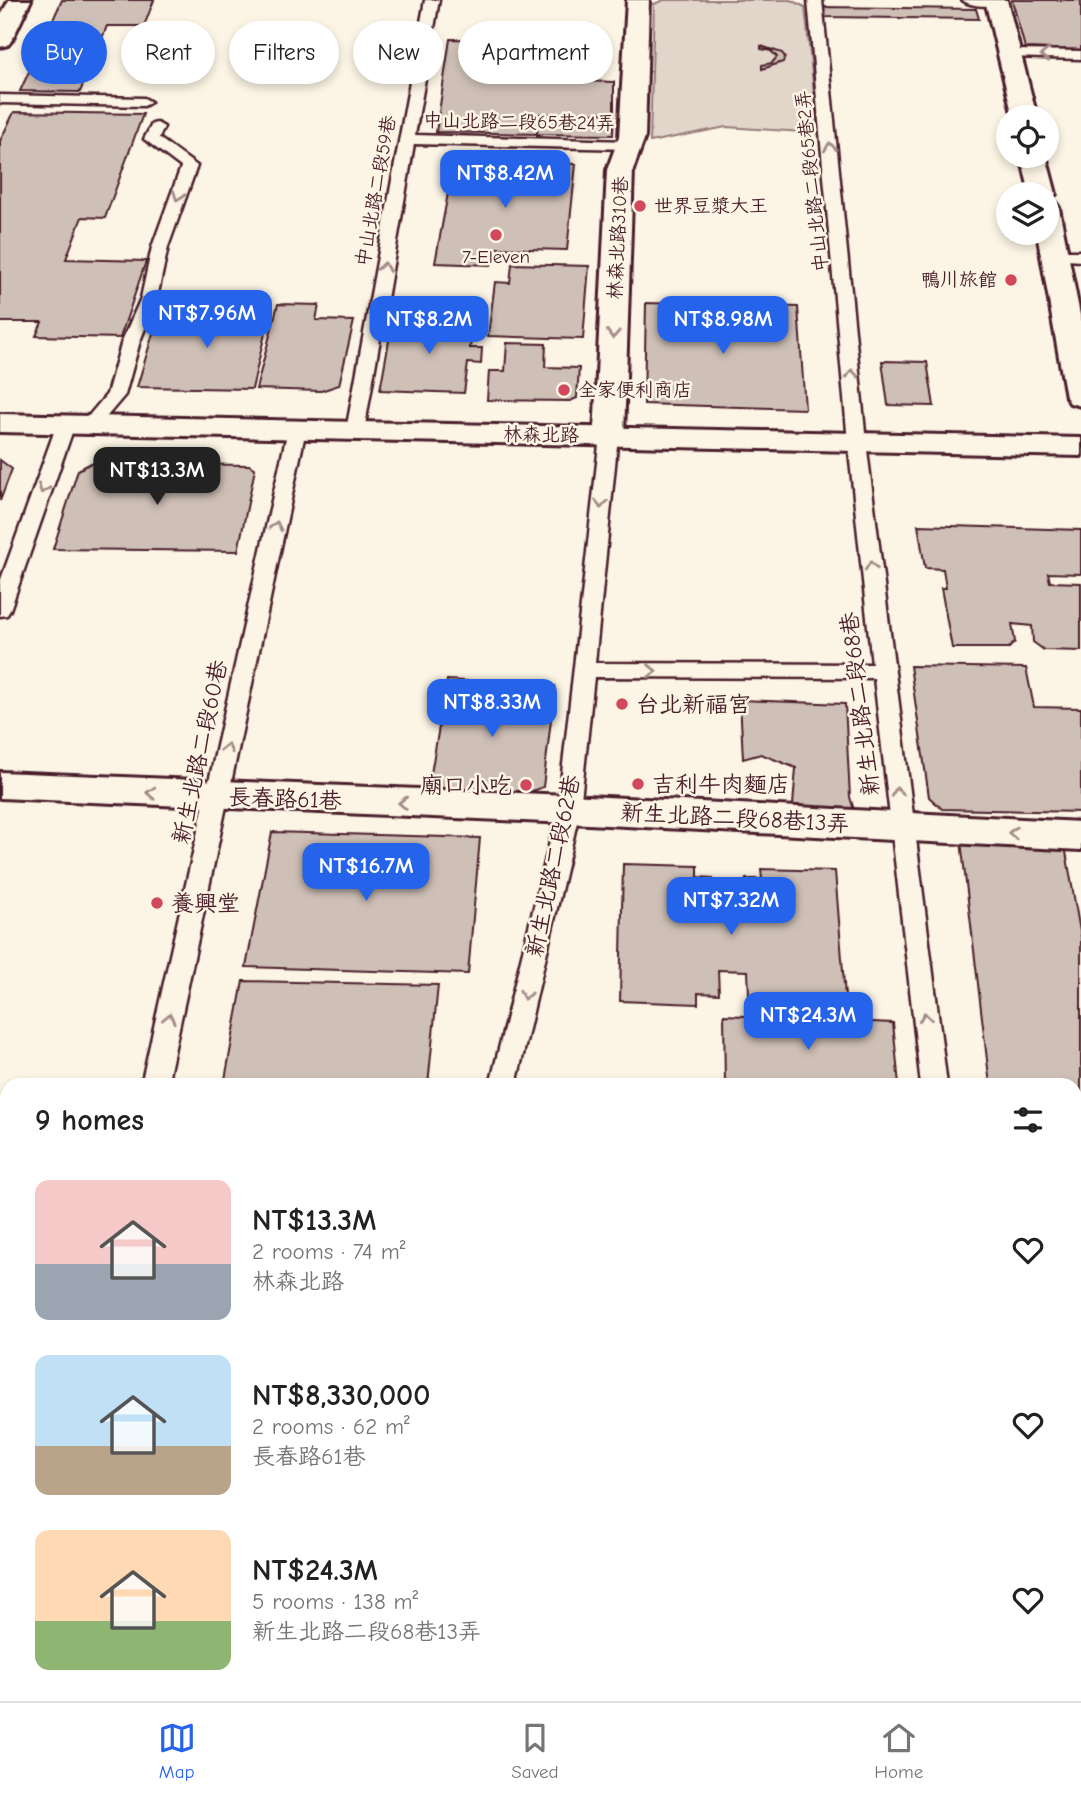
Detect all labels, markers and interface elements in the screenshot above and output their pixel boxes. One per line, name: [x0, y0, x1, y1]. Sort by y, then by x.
chip: Buy: [21, 21, 107, 84]
chip: Rent: [121, 21, 215, 84]
chip: Filters: [229, 21, 339, 84]
chip: New: [353, 21, 444, 84]
chip: Apartment: [458, 21, 613, 84]
one-way arrow: [1040, 47, 1051, 62]
street label: 中山北路二段65巷2弄: [792, 89, 832, 273]
map controls: [996, 105, 1059, 245]
button: locate: [996, 105, 1059, 168]
street label: 中山北路二段65巷24弄: [423, 109, 615, 135]
street label: 中山北路二段59巷: [352, 114, 400, 268]
one-way arrow: [823, 141, 838, 152]
pin: NT$8.42M: [433, 150, 577, 210]
text: NT$8.42M: [456, 159, 554, 186]
street label: 林森北路310巷: [604, 176, 632, 300]
button: layers: [996, 182, 1059, 245]
one-way arrow: [172, 190, 186, 202]
place label: 世界豆漿大王: [654, 195, 768, 217]
marker: 世界豆漿大王: [632, 198, 648, 214]
marker: 7-Eleven: [488, 227, 504, 243]
place label: 7-Eleven: [462, 246, 530, 268]
one-way arrow: [376, 261, 391, 273]
place label: 鴨川旅館: [921, 269, 997, 291]
marker: 鴨川旅館: [1003, 272, 1019, 288]
pin: NT$7.96M: [135, 290, 279, 350]
pin: NT$8.2M: [364, 296, 494, 356]
pin: NT$8.98M: [651, 296, 795, 356]
text: NT$7.96M: [158, 299, 256, 326]
text: NT$8.2M: [386, 305, 472, 332]
text: NT$8.98M: [673, 305, 773, 332]
one-way arrow: [606, 328, 621, 339]
one-way arrow: [845, 368, 860, 379]
place label: 全家便利商店: [578, 379, 692, 401]
marker: 全家便利商店: [556, 382, 572, 398]
street label: 林森北路: [503, 423, 579, 447]
pin: NT$13.3M: [85, 448, 229, 507]
text: NT$13.3M: [109, 456, 205, 483]
one-way arrow: [38, 482, 52, 494]
one-way arrow: [594, 499, 609, 510]
one-way arrow: [267, 520, 282, 532]
one-way arrow: [863, 560, 878, 571]
street label: 新生北路二段68巷: [835, 609, 885, 798]
street label: 新生北路二段60巷: [167, 657, 233, 847]
one-way arrow: [647, 663, 658, 679]
pin: NT$8.33M: [420, 680, 564, 739]
text: NT$8.33M: [443, 688, 541, 715]
place label: 台北新福宮: [636, 691, 751, 718]
marker: 台北新福宮: [614, 696, 630, 712]
one-way arrow: [219, 742, 234, 754]
street label: 新生北路二段62巷: [521, 771, 586, 960]
place label: 吉利牛肉麵店: [652, 771, 790, 798]
place label: 廟口小吃: [420, 772, 512, 799]
marker: 吉利牛肉麵店: [630, 776, 646, 792]
marker: 廟口小吃: [518, 777, 534, 793]
street label: 長春路61巷: [228, 784, 343, 815]
one-way arrow: [146, 785, 157, 800]
one-way arrow: [889, 786, 904, 797]
one-way arrow: [397, 795, 408, 810]
street label: 新生北路二段68巷13弄: [620, 799, 850, 837]
one-way arrow: [1007, 825, 1018, 840]
pin: NT$16.7M: [294, 844, 438, 903]
text: NT$16.7M: [318, 852, 414, 879]
pin: NT$7.32M: [659, 878, 803, 937]
text: NT$7.32M: [683, 886, 779, 913]
place label: 養興堂: [171, 890, 240, 917]
marker: 養興堂: [149, 895, 165, 911]
one-way arrow: [519, 988, 533, 1000]
pin: NT$24.3M: [736, 992, 880, 1052]
text: NT$24.3M: [760, 1001, 856, 1028]
one-way arrow: [918, 1011, 933, 1023]
one-way arrow: [160, 1012, 175, 1024]
icon: filters: [1009, 1101, 1047, 1139]
text: 9 homes: [35, 1103, 144, 1138]
text: NT$13.3M: [252, 1203, 376, 1238]
icon: home: [91, 1208, 175, 1292]
icon: heart: [1009, 1231, 1047, 1269]
text: 2 rooms · 74 m²: [252, 1238, 405, 1265]
text: 林森北路: [252, 1268, 344, 1295]
text: NT$8,330,000: [252, 1378, 430, 1413]
icon: home: [91, 1383, 175, 1467]
icon: heart: [1009, 1406, 1047, 1444]
text: 2 rooms · 62 m²: [252, 1413, 410, 1440]
text: 長春路61巷: [252, 1443, 366, 1470]
text: NT$24.3M: [252, 1553, 378, 1588]
icon: home: [91, 1558, 175, 1642]
icon: heart: [1009, 1581, 1047, 1619]
text: 5 rooms · 138 m²: [252, 1588, 418, 1615]
text: 新生北路二段68巷13弄: [252, 1618, 481, 1645]
tab: Map: [158, 1719, 196, 1783]
tab: Saved: [511, 1719, 559, 1783]
tab: Home: [874, 1719, 923, 1783]

